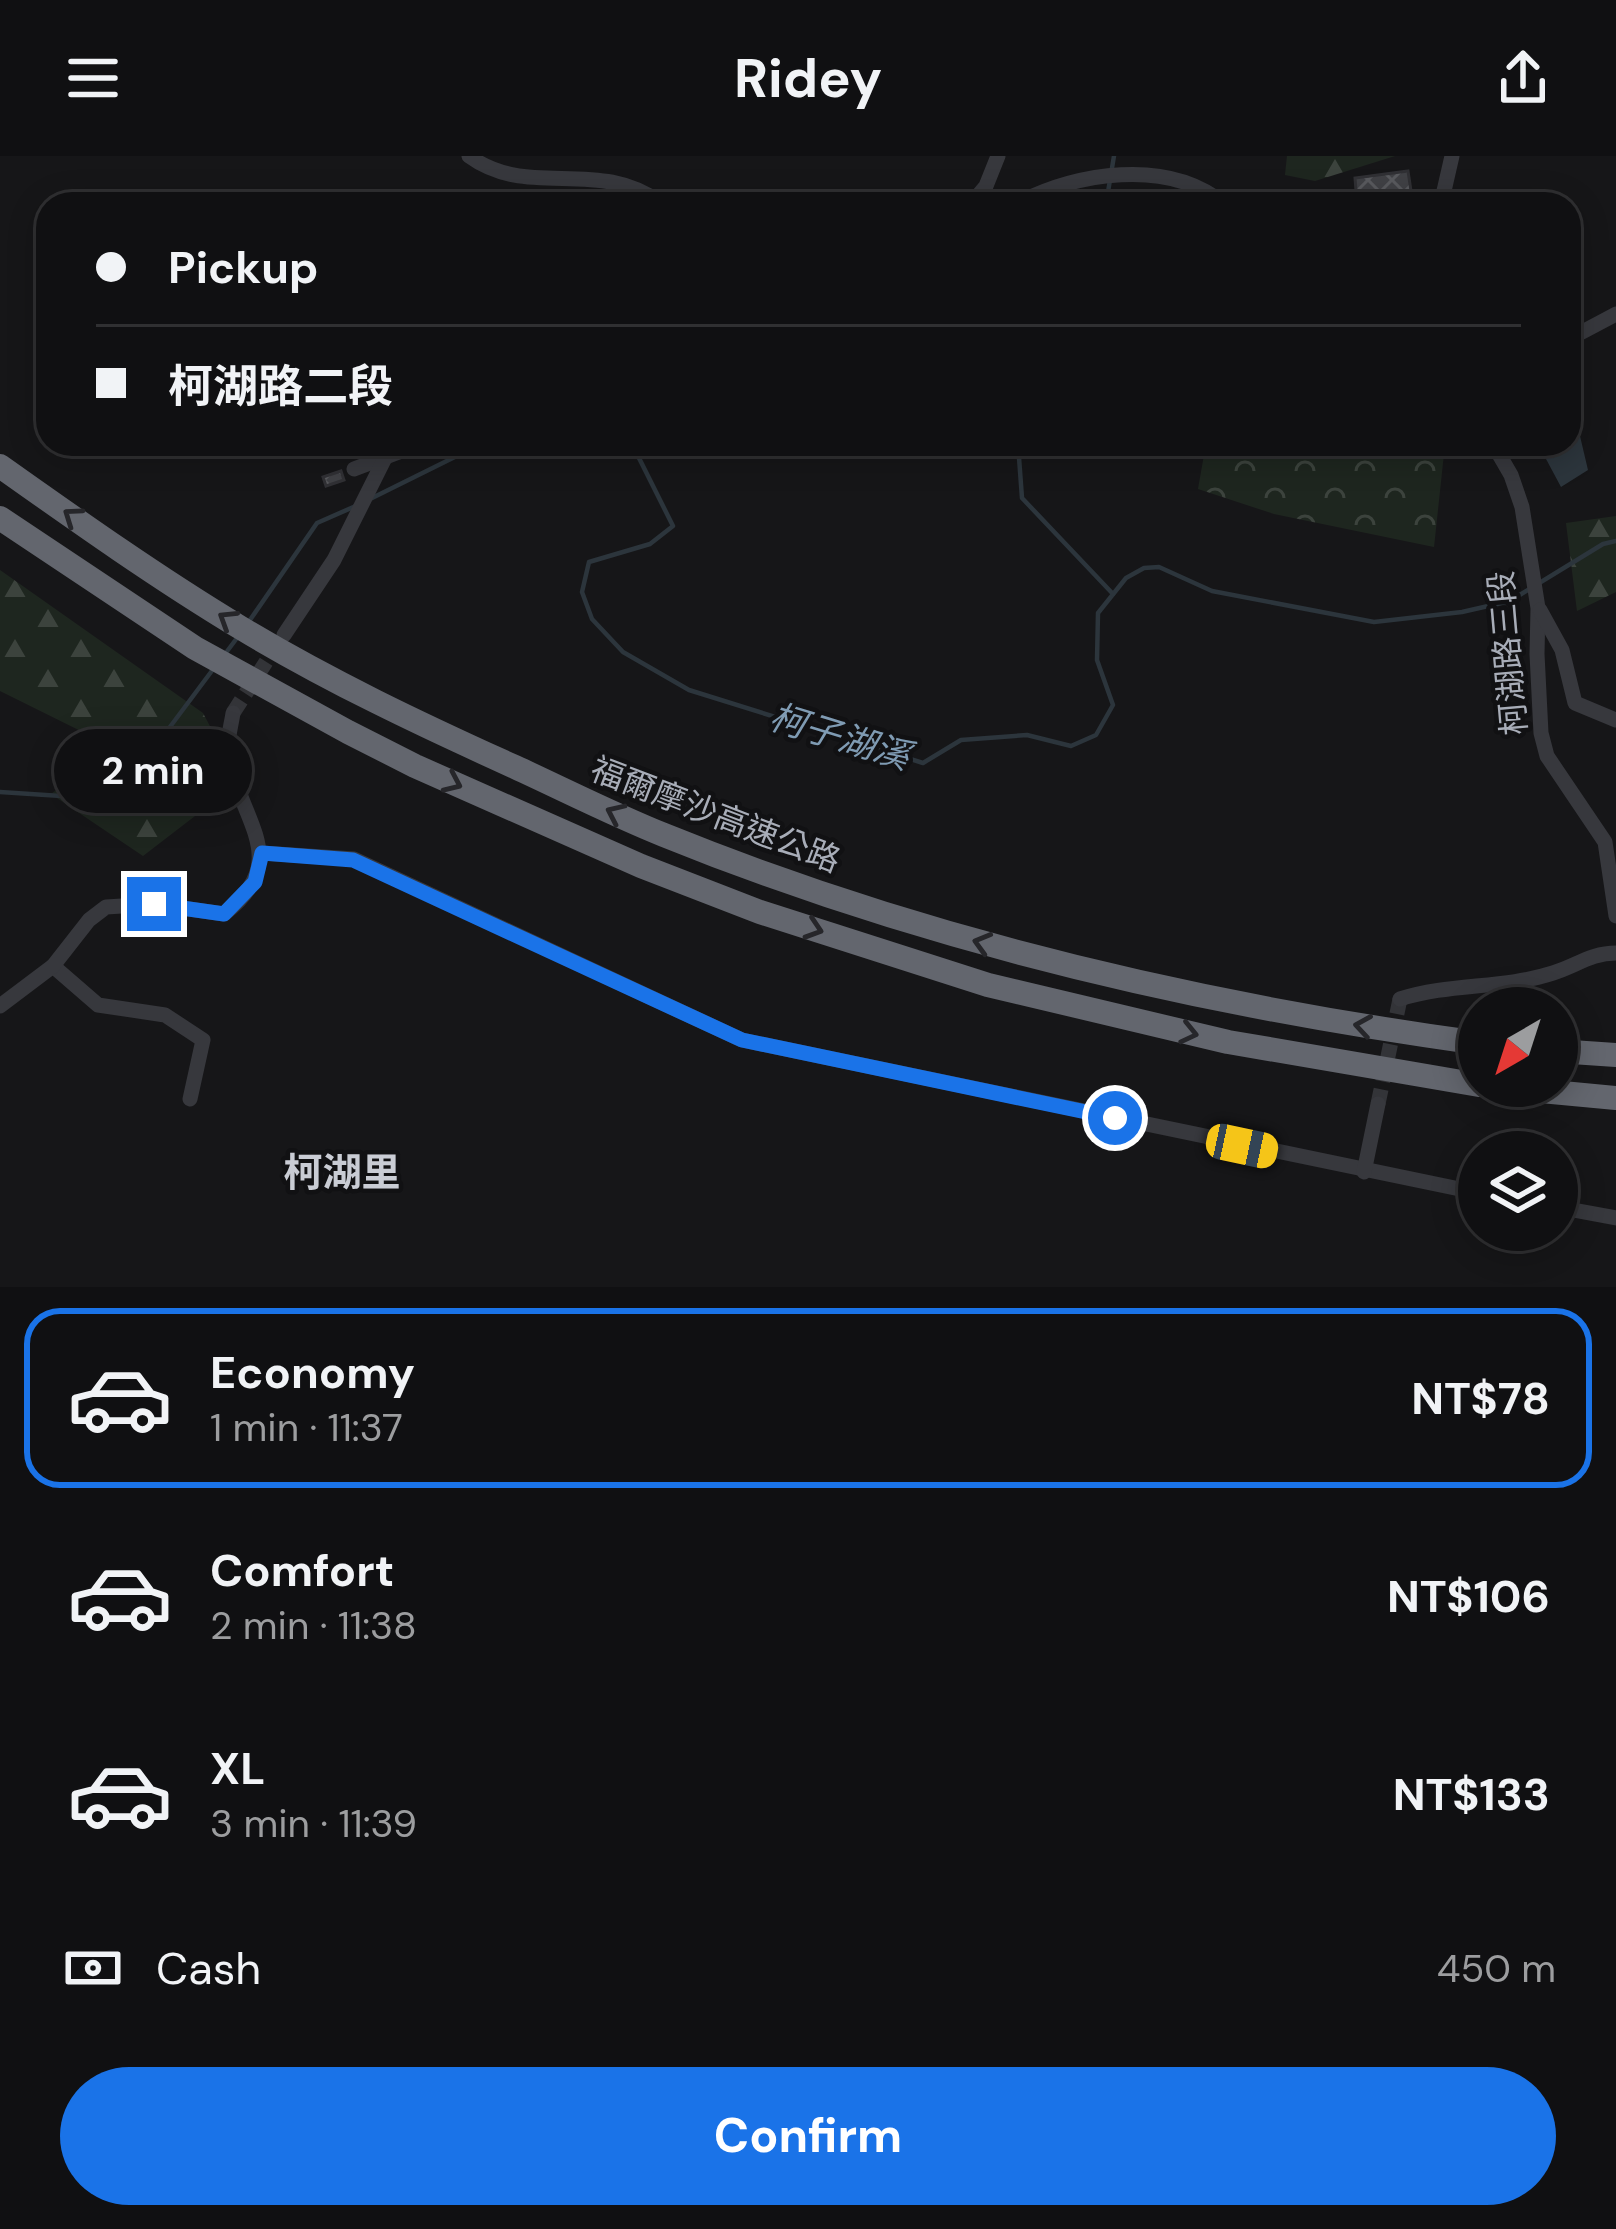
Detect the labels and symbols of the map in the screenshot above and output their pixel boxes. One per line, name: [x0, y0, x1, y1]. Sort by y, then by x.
one-way arrow: [63, 508, 85, 530]
street label: 柯湖路三段: [1479, 569, 1536, 737]
one-way arrow: [218, 611, 240, 634]
water label: 柯子湖溪: [764, 693, 920, 781]
callout: 2 min: [55, 730, 253, 814]
street label: 福爾摩沙高速公路: [585, 747, 847, 882]
one-way arrow: [440, 768, 462, 792]
one-way arrow: [606, 804, 627, 827]
route end: [127, 877, 181, 931]
one-way arrow: [803, 915, 824, 940]
one-way arrow: [973, 932, 994, 957]
north arrow: [1458, 987, 1578, 1107]
one-way arrow: [1353, 1014, 1373, 1040]
one-way arrow: [1179, 1019, 1199, 1044]
route start: [1088, 1091, 1142, 1145]
car: [1203, 1121, 1281, 1171]
district label: 柯湖里: [283, 1147, 401, 1198]

